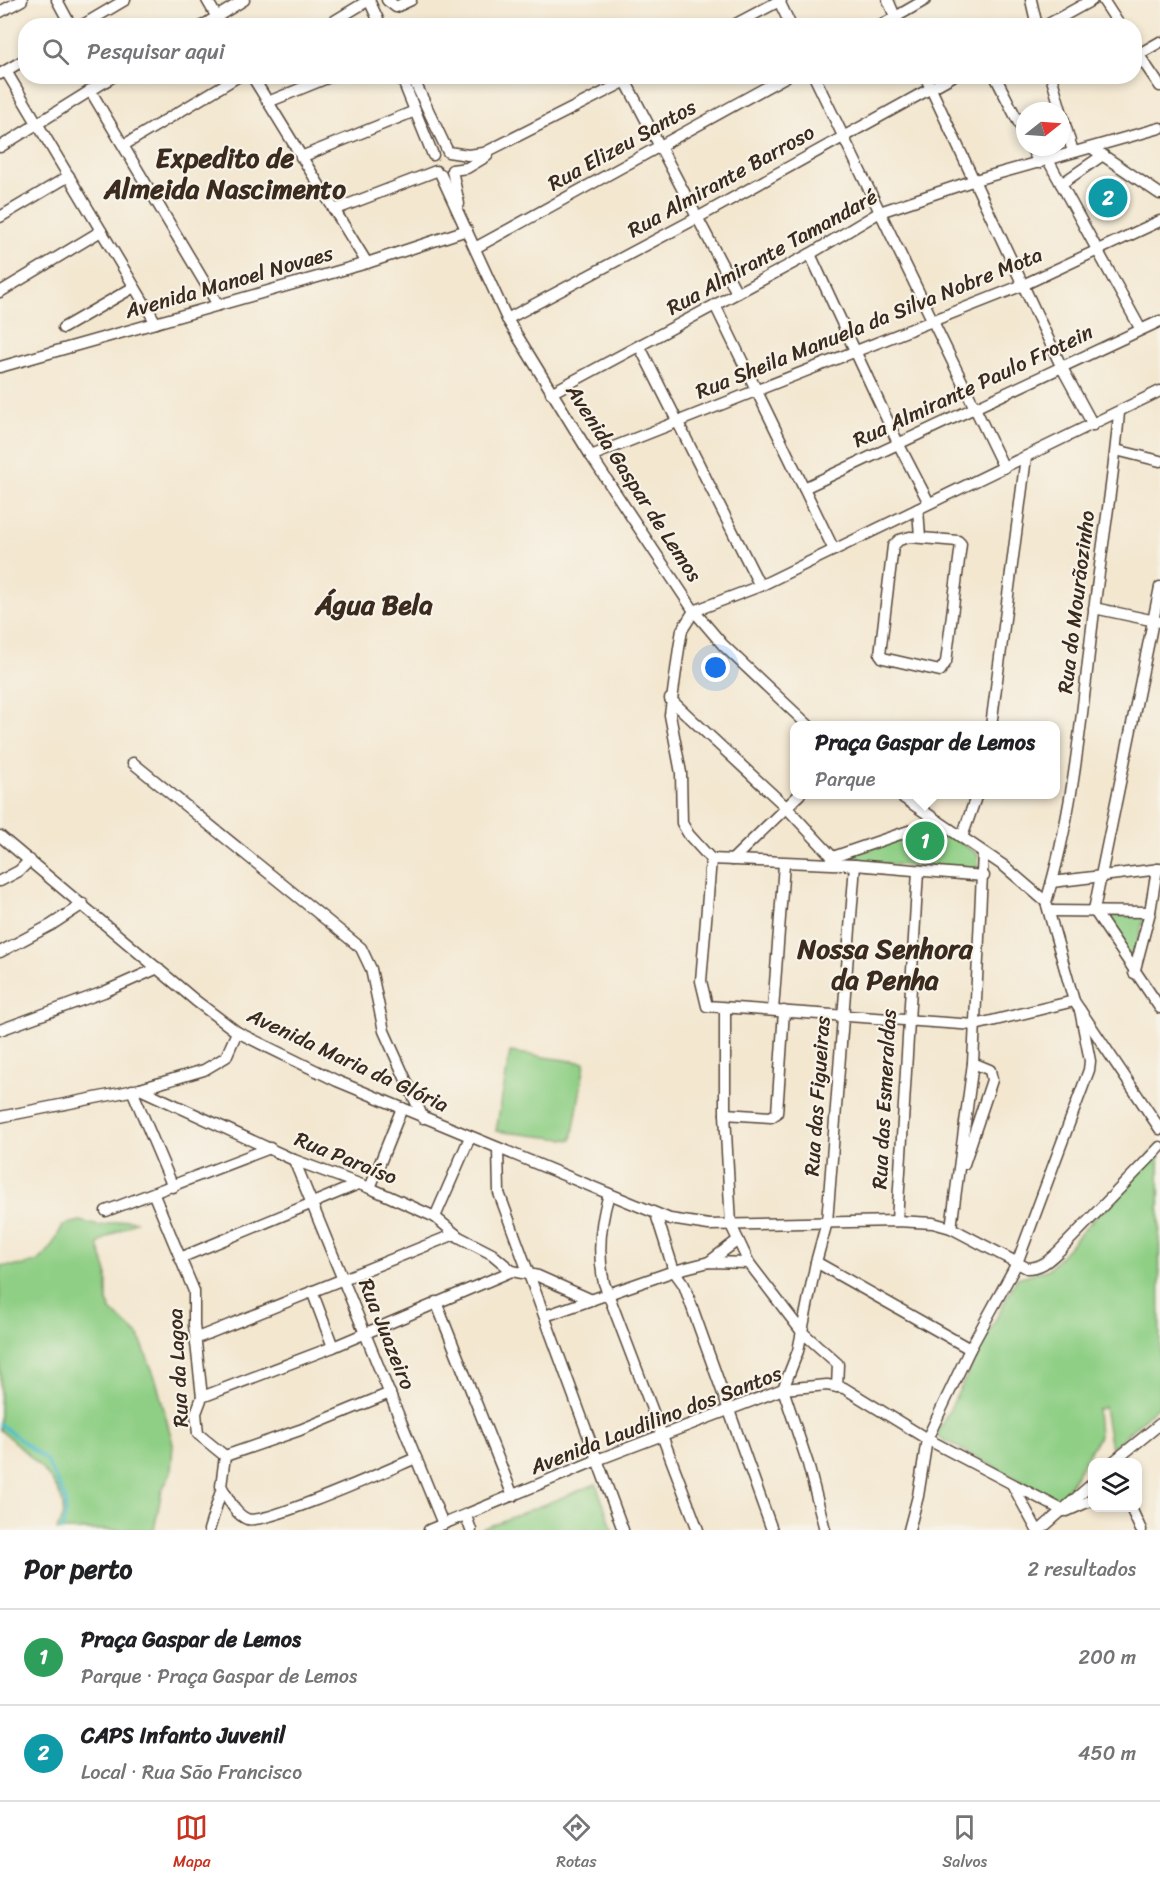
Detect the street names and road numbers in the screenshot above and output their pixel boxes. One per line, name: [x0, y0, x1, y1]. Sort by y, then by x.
street label: Rua Elizeu Santos: [540, 88, 704, 202]
street label: Rua Almirante Barroso: [620, 113, 822, 248]
street label: Rua Almirante Tamandaré: [659, 178, 885, 326]
street label: Avenida Manoel Novaes: [119, 234, 338, 330]
street label: Rua Sheila Manuela da Silva Nobre Mota: [690, 236, 1049, 410]
street label: Rua Almirante Paulo Frotein: [846, 313, 1100, 459]
street label: Avenida Gaspar de Lemos: [555, 375, 713, 590]
street label: Rua do Mourãozinho: [1046, 508, 1106, 696]
street label: Avenida Maria da Glória: [240, 996, 455, 1124]
street label: Rua das Esmeraldas: [860, 1008, 908, 1190]
street label: Rua das Figueiras: [792, 1014, 842, 1177]
street label: Rua Paraíso: [289, 1120, 404, 1196]
street label: Rua Juazeiro: [347, 1272, 427, 1396]
street label: Rua da Lagoa: [156, 1307, 200, 1428]
street label: Avenida Laudilino dos Santos: [523, 1354, 788, 1486]

